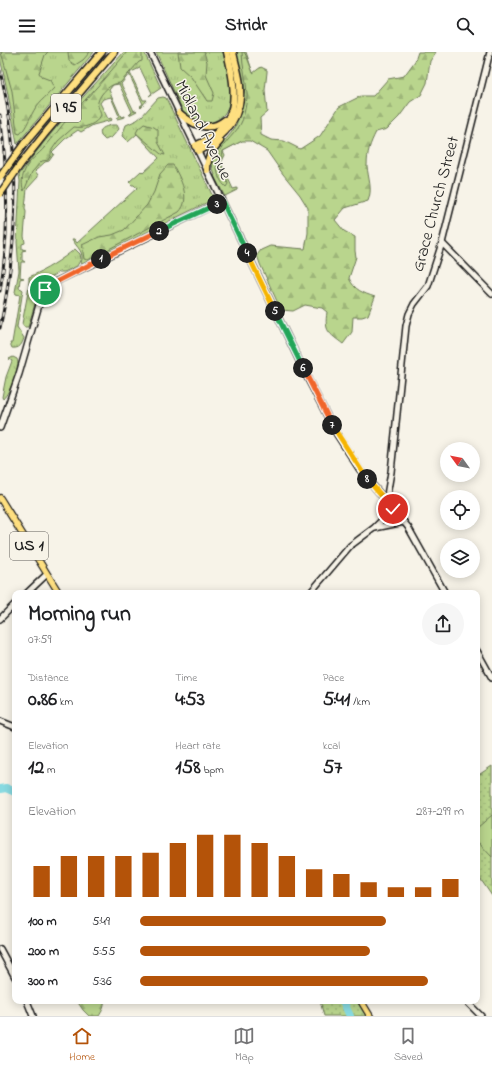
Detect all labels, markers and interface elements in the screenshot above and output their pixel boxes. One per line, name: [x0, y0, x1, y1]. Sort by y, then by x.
text: Stridr: [225, 13, 267, 39]
icon: menu: [16, 15, 38, 37]
icon: search: [454, 15, 476, 37]
street label: Midland Avenue: [168, 76, 238, 184]
road number: I 95: [51, 94, 81, 122]
street label: Grace Church Street: [406, 133, 466, 275]
pin: 3: [207, 194, 227, 214]
text: 3: [215, 196, 219, 212]
pin: 2: [149, 221, 169, 241]
text: 2: [156, 223, 162, 239]
pin: 4: [237, 243, 257, 263]
text: 4: [245, 245, 249, 261]
pin: 1: [91, 249, 111, 269]
text: 1: [99, 251, 103, 267]
pin: [28, 273, 62, 307]
icon: arrive: [34, 279, 56, 301]
pin: 5: [265, 301, 285, 321]
text: 5: [272, 303, 278, 319]
pin: 6: [293, 358, 313, 378]
text: 6: [301, 360, 305, 376]
pin: 7: [322, 415, 342, 435]
text: 7: [330, 417, 334, 433]
north arrow: [440, 442, 480, 482]
map controls: [440, 442, 480, 578]
pin: 8: [357, 469, 377, 489]
text: 8: [365, 471, 369, 487]
button: locate: [440, 490, 480, 530]
pin: [376, 492, 410, 526]
icon: check: [382, 498, 404, 520]
road number: US 1: [10, 532, 48, 560]
button: layers: [440, 538, 480, 578]
text: Morning run: [28, 599, 131, 631]
button: share: [422, 603, 464, 645]
text: 07:59: [28, 630, 51, 649]
text: Distance: [28, 670, 69, 686]
text: Time: [175, 670, 197, 686]
text: Pace: [323, 670, 344, 686]
text: 0.86: [28, 686, 57, 715]
text: 4:53: [175, 686, 205, 715]
text: 5:41: [323, 686, 350, 715]
text: km: [57, 694, 73, 710]
text: /km: [350, 694, 370, 710]
text: Elevation: [28, 738, 68, 754]
text: Heart rate: [175, 738, 220, 754]
text: kcal: [323, 738, 340, 754]
text: 12: [28, 754, 44, 783]
text: 158: [175, 754, 201, 783]
text: 57: [323, 754, 342, 783]
text: m: [44, 762, 56, 778]
text: bpm: [201, 762, 224, 778]
text: Elevation: [28, 802, 76, 821]
text: 287–299 m: [416, 802, 464, 821]
text: 100 m: [28, 912, 57, 931]
text: 5:49: [92, 912, 110, 931]
text: 200 m: [28, 942, 59, 961]
text: 5:55: [92, 942, 115, 961]
text: 300 m: [28, 972, 58, 991]
text: 5:36: [92, 972, 112, 991]
tab: Home: [69, 1025, 95, 1065]
tab: Map: [233, 1025, 255, 1065]
tab: Saved: [394, 1025, 423, 1065]

